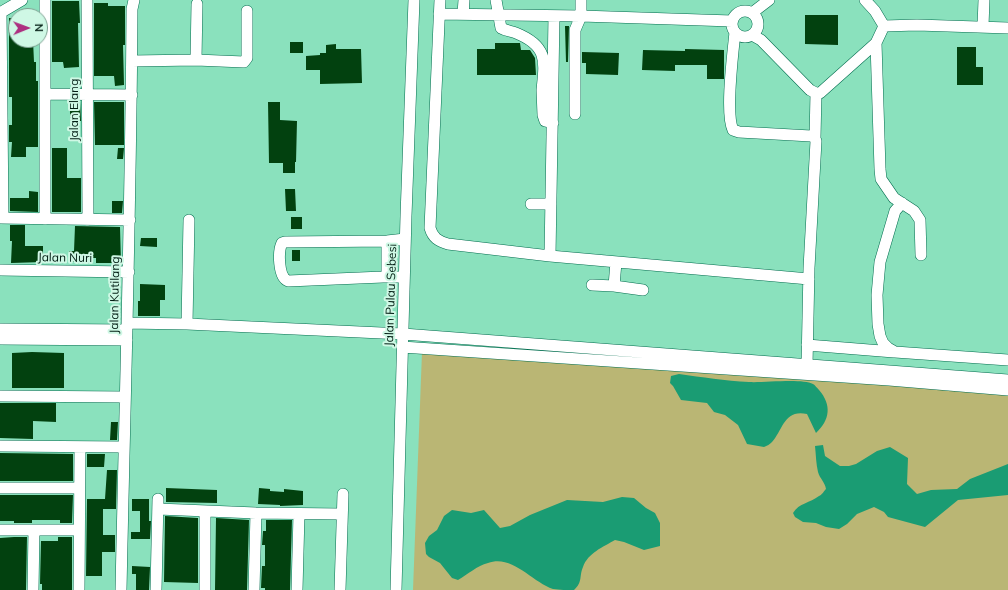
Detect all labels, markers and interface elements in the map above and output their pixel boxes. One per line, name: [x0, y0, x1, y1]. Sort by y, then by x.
north arrow: [8, 8, 48, 48]
text: N: [32, 24, 46, 32]
street label: Jalan Elang: [67, 79, 81, 141]
street label: Jalan Pulau Sebesi: [382, 243, 400, 347]
street label: Jalan Nuri: [38, 250, 92, 266]
street label: Jalan Kutilang: [107, 256, 123, 334]

